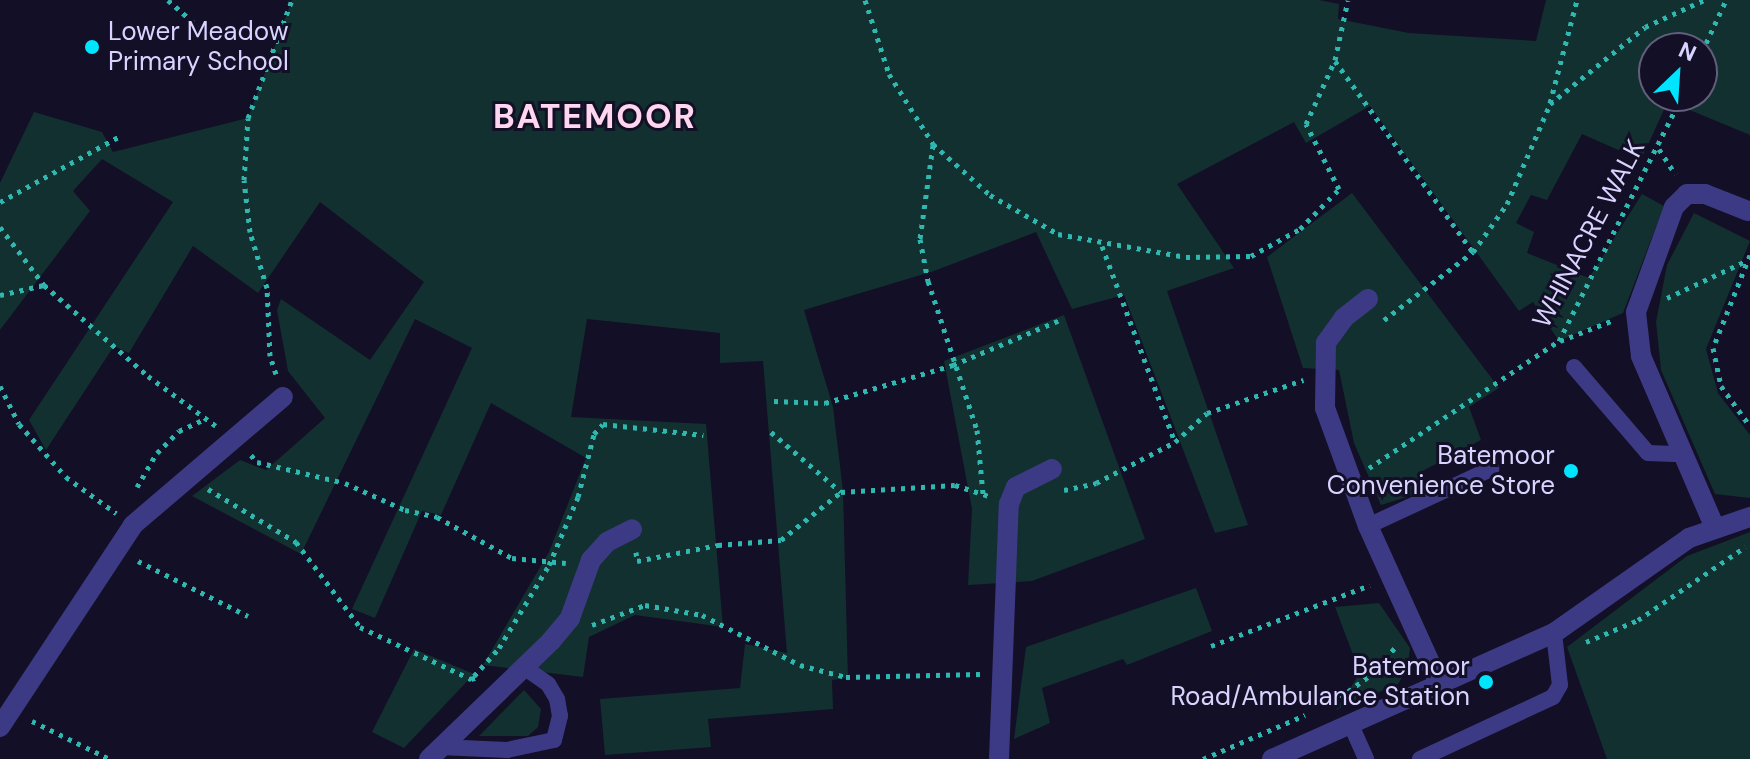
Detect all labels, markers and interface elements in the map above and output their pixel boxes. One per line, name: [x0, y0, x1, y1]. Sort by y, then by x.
place label: Lower Meadow Primary School: [108, 16, 289, 78]
north arrow: [1638, 32, 1718, 112]
text: N: [1674, 35, 1701, 68]
marker: Lower Meadow Primary School: [83, 38, 101, 56]
district label: BATEMOOR: [493, 97, 697, 137]
street label: WHINACRE WALK: [1526, 135, 1652, 333]
place label: Batemoor Convenience Store: [1327, 440, 1555, 502]
marker: Batemoor Convenience Store: [1562, 462, 1580, 480]
place label: Batemoor Road/Ambulance Station: [1170, 651, 1470, 712]
marker: Batemoor Road/Ambulance Station: [1477, 673, 1495, 691]

